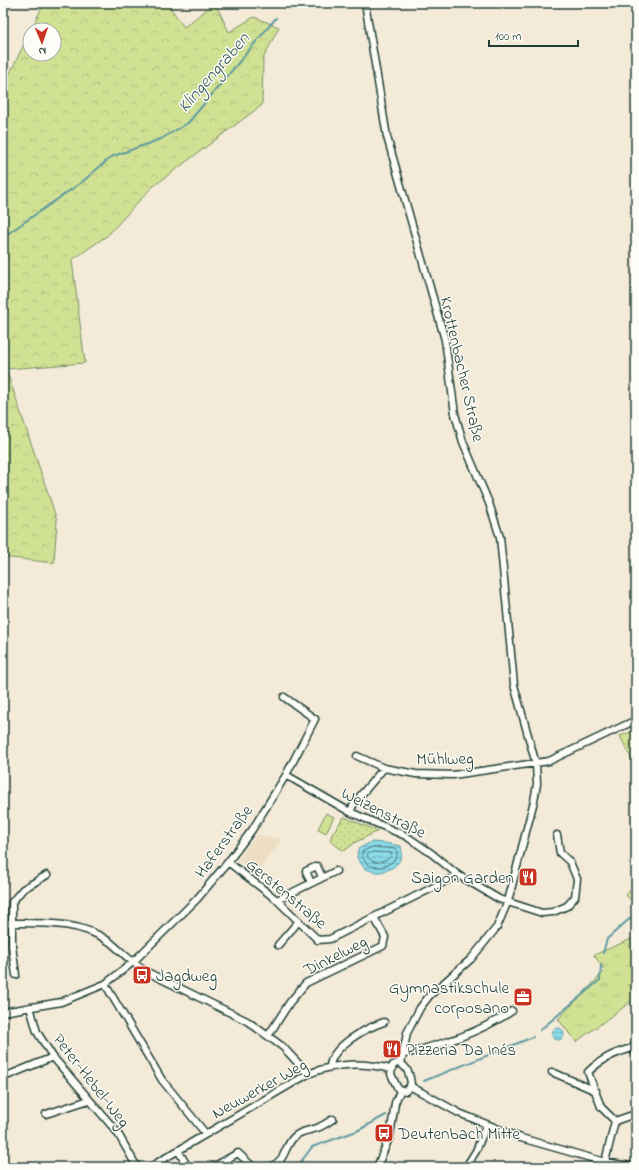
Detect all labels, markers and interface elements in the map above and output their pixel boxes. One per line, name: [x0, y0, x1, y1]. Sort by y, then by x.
north arrow: [22, 22, 62, 62]
scale bar: [489, 22, 578, 48]
water label: Klingengraben: [172, 27, 257, 119]
text: 100 m: [495, 28, 522, 46]
text: N: [38, 43, 46, 59]
street label: Krottenbacher Straße: [433, 294, 490, 445]
street label: Mühlweg: [416, 747, 474, 774]
street label: Weizenstraße: [337, 781, 430, 846]
street label: Haferstraße: [189, 800, 260, 884]
street label: Gerstenstraße: [240, 853, 332, 936]
place label: Saigon Garden: [411, 866, 514, 893]
restaurant icon: Saigon Garden: [517, 866, 539, 888]
street label: Dinkelweg: [299, 930, 373, 985]
bus stop icon: Jagdweg: [131, 964, 153, 986]
place label: Jagdweg: [156, 964, 217, 991]
place label: Gymnastikschule corposano: [389, 976, 509, 1021]
office icon: Gymnastikschule corposano: [512, 986, 534, 1008]
street label: Peter-Hebel-Weg: [45, 1029, 136, 1134]
restaurant icon: Pizzeria Da Inés: [381, 1038, 403, 1060]
place label: Pizzeria Da Inés: [406, 1038, 516, 1063]
street label: Neuwerker Weg: [207, 1053, 313, 1128]
bus stop icon: Deutenbach Mitte: [373, 1122, 395, 1144]
place label: Deutenbach Mitte: [397, 1122, 520, 1147]

